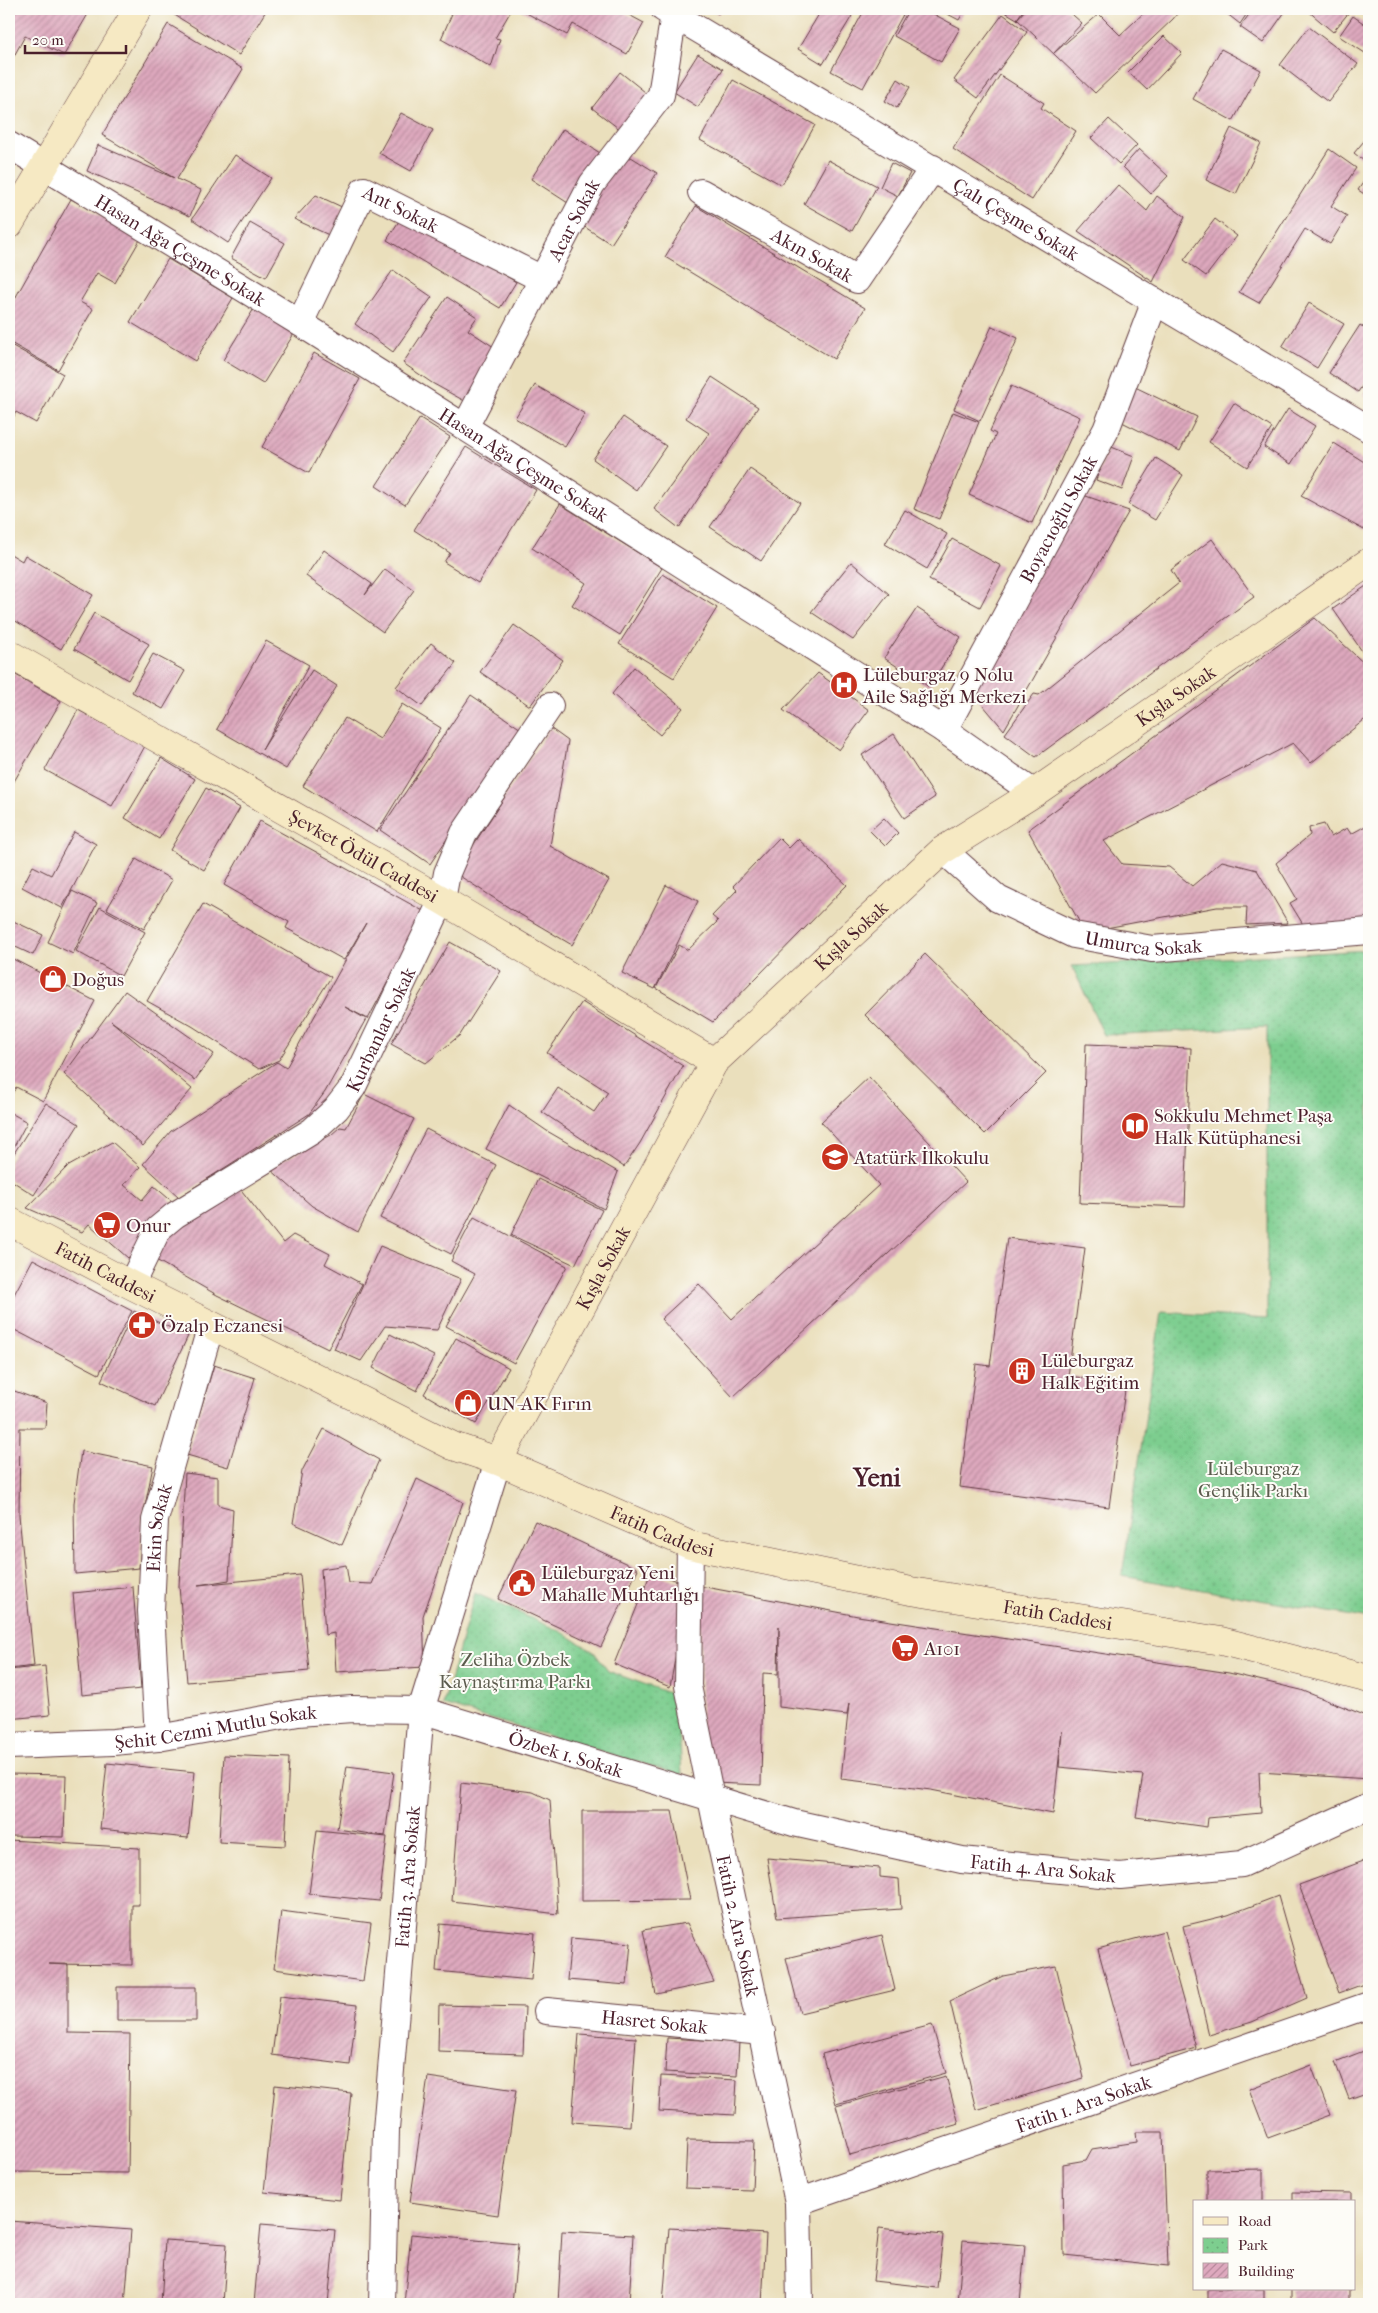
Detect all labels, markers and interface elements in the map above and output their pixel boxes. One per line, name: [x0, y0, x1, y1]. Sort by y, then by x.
scale bar: [25, 22, 126, 54]
text: 20 m: [32, 31, 64, 49]
street label: Çalı Çeşme Sokak: [948, 174, 1083, 266]
street label: Acar Sokak: [543, 175, 605, 266]
street label: Ant Sokak: [358, 181, 442, 238]
street label: Hasan Ağa Çeşme Sokak: [91, 190, 270, 311]
street label: Akın Sokak: [766, 223, 857, 288]
street label: Hasan Ağa Çeşme Sokak: [435, 404, 612, 527]
street label: Boyacıoğlu Sokak: [1016, 452, 1102, 587]
street label: Kışla Sokak: [1132, 661, 1220, 732]
place label: Lüleburgaz 9 Nolu Aile Sağlığı Merkezi: [862, 664, 1027, 708]
hospital icon: Lüleburgaz 9 Nolu Aile Sağlığı Merkezi: [829, 670, 859, 700]
street label: Şevket Ödül Caddesi: [285, 805, 442, 908]
street label: Kışla Sokak: [810, 897, 893, 976]
street label: Umurca Sokak: [1083, 927, 1203, 961]
shop icon: Doğus: [38, 964, 68, 994]
street label: Kurbanlar Sokak: [342, 964, 421, 1096]
place label: Doğus: [72, 969, 124, 991]
place label: Sokkulu Mehmet Paşa Halk Kütüphanesi: [1154, 1105, 1333, 1149]
library icon: Sokkulu Mehmet Paşa Halk Kütüphanesi: [1120, 1111, 1150, 1141]
school or university icon: Atatürk İlkokulu: [820, 1142, 850, 1172]
place label: Atatürk İlkokulu: [853, 1147, 989, 1169]
supermarket icon: Onur: [92, 1210, 122, 1240]
place label: Onur: [126, 1215, 172, 1237]
street label: Kışla Sokak: [572, 1222, 635, 1314]
street label: Fatih Caddesi: [51, 1237, 159, 1308]
pharmacy icon: Özalp Eczanesi: [127, 1310, 157, 1340]
place label: Özalp Eczanesi: [161, 1315, 283, 1337]
place label: Lüleburgaz Halk Eğitim: [1041, 1350, 1140, 1394]
building icon: Lüleburgaz Halk Eğitim: [1007, 1356, 1037, 1386]
shop icon: UN-AK Fırın: [453, 1388, 483, 1418]
place label: UN-AK Fırın: [487, 1393, 592, 1415]
park label: Lüleburgaz Gençlik Parkı: [1198, 1458, 1308, 1502]
district label: Yeni: [851, 1464, 901, 1492]
street label: Ekin Sokak: [143, 1481, 177, 1573]
street label: Fatih Caddesi: [606, 1501, 716, 1562]
place label: Lüleburgaz Yeni Mahalle Muhtarlığı: [541, 1562, 699, 1606]
public building icon: Lüleburgaz Yeni Mahalle Muhtarlığı: [507, 1568, 537, 1598]
street label: Fatih Caddesi: [1001, 1596, 1114, 1635]
supermarket icon: A101: [890, 1633, 920, 1663]
place label: A101: [923, 1638, 960, 1660]
park label: Zeliha Özbek Kaynaştırma Parkı: [439, 1649, 591, 1693]
street label: Şehit Cezmi Mutlu Sokak: [114, 1702, 318, 1754]
street label: Özbek 1. Sokak: [506, 1727, 626, 1783]
street label: Fatih 3. Ara Sokak: [391, 1805, 425, 1949]
street label: Fatih 4. Ara Sokak: [969, 1851, 1117, 1888]
street label: Fatih 2. Ara Sokak: [711, 1853, 763, 1999]
street label: Hasret Sokak: [600, 2006, 709, 2039]
street label: Fatih 1. Ara Sokak: [1013, 2071, 1155, 2138]
legend: [1193, 2200, 1356, 2290]
text: Road: [1238, 2212, 1272, 2230]
text: Park: [1238, 2236, 1268, 2254]
text: Building: [1238, 2262, 1295, 2280]

